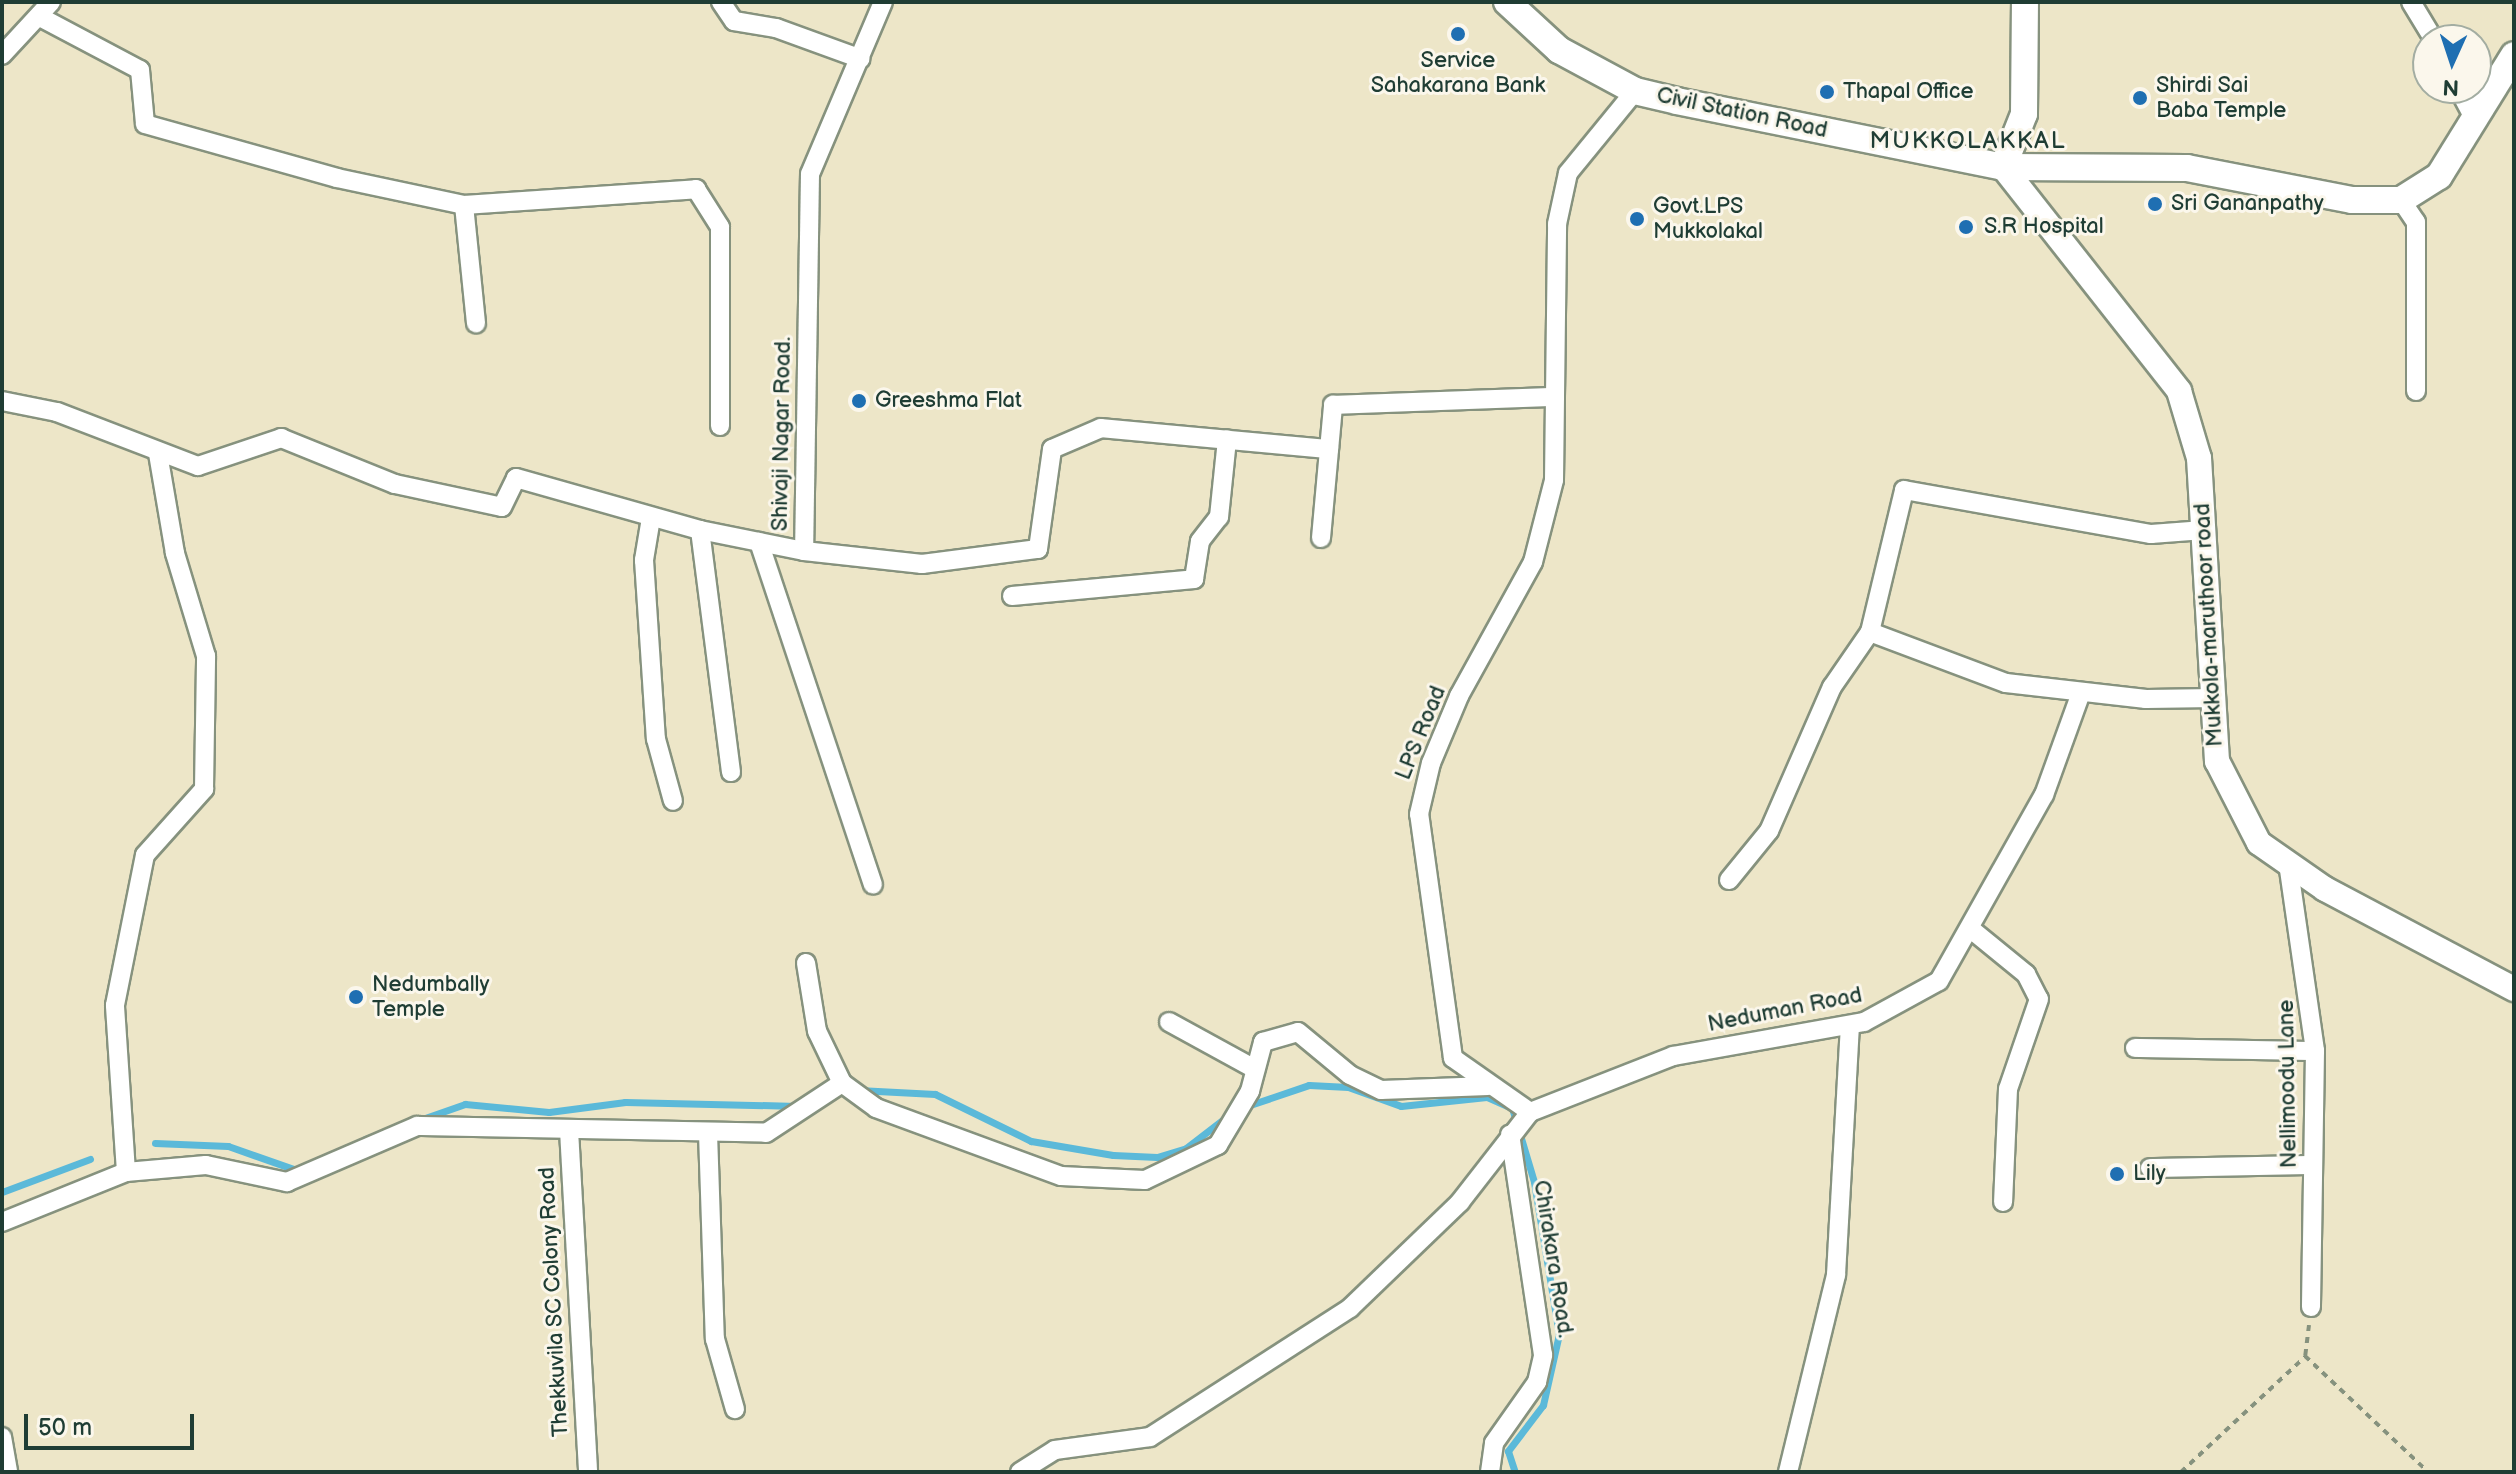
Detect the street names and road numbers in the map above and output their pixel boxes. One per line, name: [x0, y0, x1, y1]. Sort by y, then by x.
street label: Civil Station Road: [1654, 82, 1830, 144]
street label: Shivaji Nagar Road.: [767, 337, 797, 531]
street label: Mukkola-maruthoor road: [2189, 503, 2229, 747]
street label: LPS Road: [1390, 682, 1452, 784]
street label: Neduman Road: [1706, 982, 1864, 1038]
street label: Nellimoodu Lane: [2273, 1000, 2303, 1168]
street label: Thekkuvila SC Colony Road: [534, 1165, 574, 1439]
street label: Chirakara Road.: [1528, 1178, 1578, 1340]

